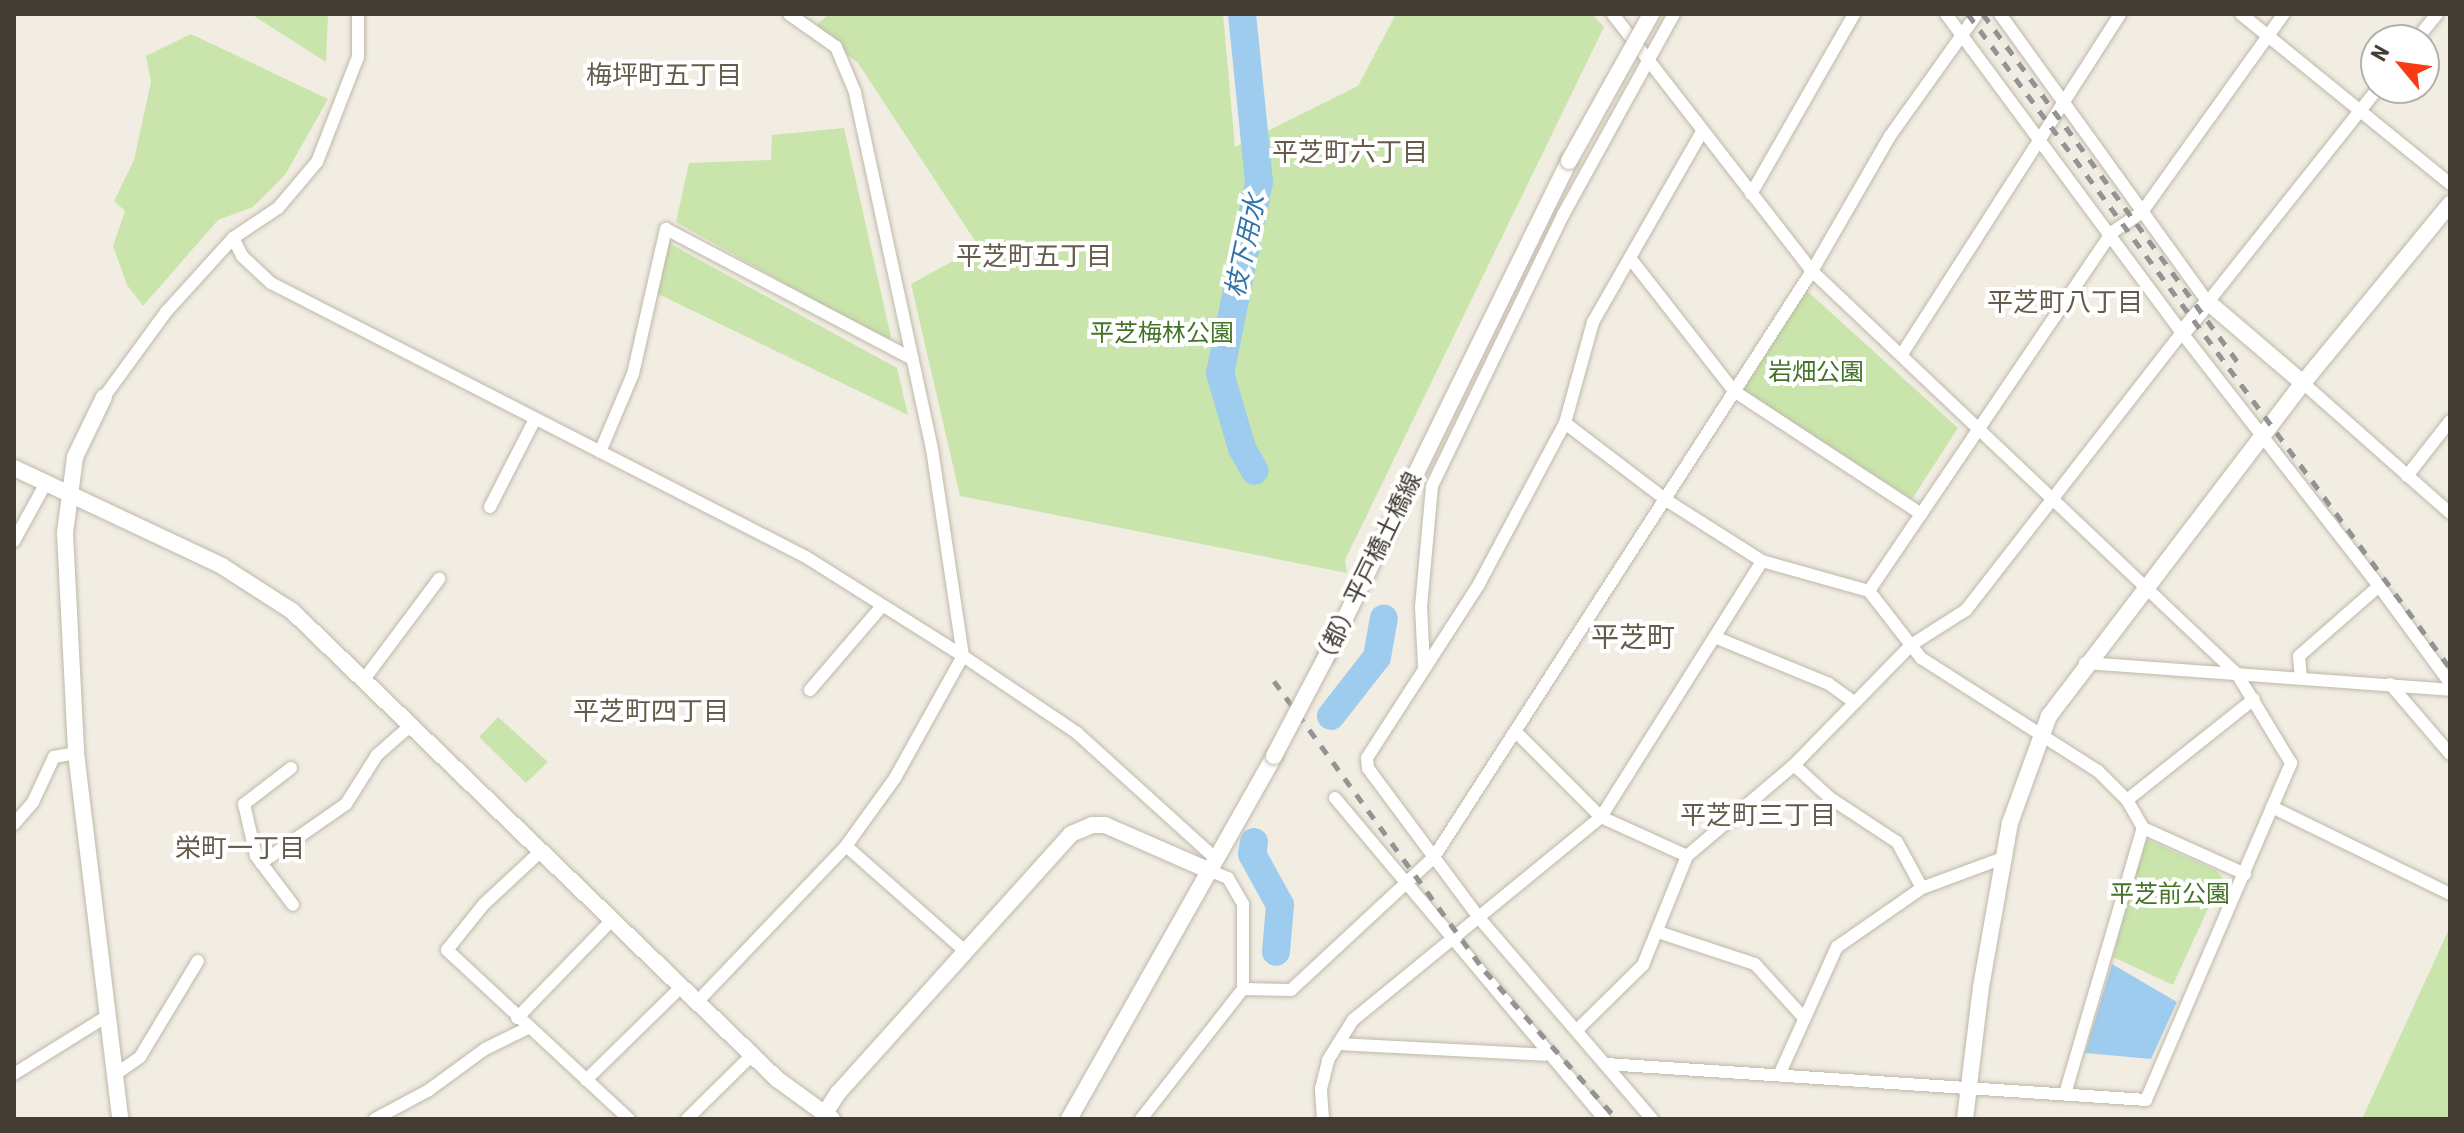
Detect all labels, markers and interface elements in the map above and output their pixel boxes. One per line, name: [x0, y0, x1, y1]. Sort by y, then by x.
north arrow: [2360, 24, 2440, 104]
text: N: [2366, 41, 2395, 65]
district label: 梅坪町五丁目: [586, 60, 742, 92]
district label: 平芝町六丁目: [1272, 137, 1428, 169]
water label: 枝下用水: [1220, 192, 1272, 300]
district label: 平芝町五丁目: [956, 241, 1112, 273]
district label: 平芝町八丁目: [1987, 287, 2143, 319]
park label: 平芝梅林公園: [1090, 320, 1234, 348]
park label: 岩畑公園: [1768, 359, 1864, 387]
street label: （都）平戸橋土橋線: [1308, 468, 1428, 674]
district label: 平芝町: [1591, 621, 1675, 655]
district label: 平芝町四丁目: [573, 696, 729, 728]
district label: 平芝町三丁目: [1680, 800, 1836, 832]
district label: 栄町一丁目: [175, 833, 305, 865]
park label: 平芝前公園: [2110, 881, 2230, 909]

